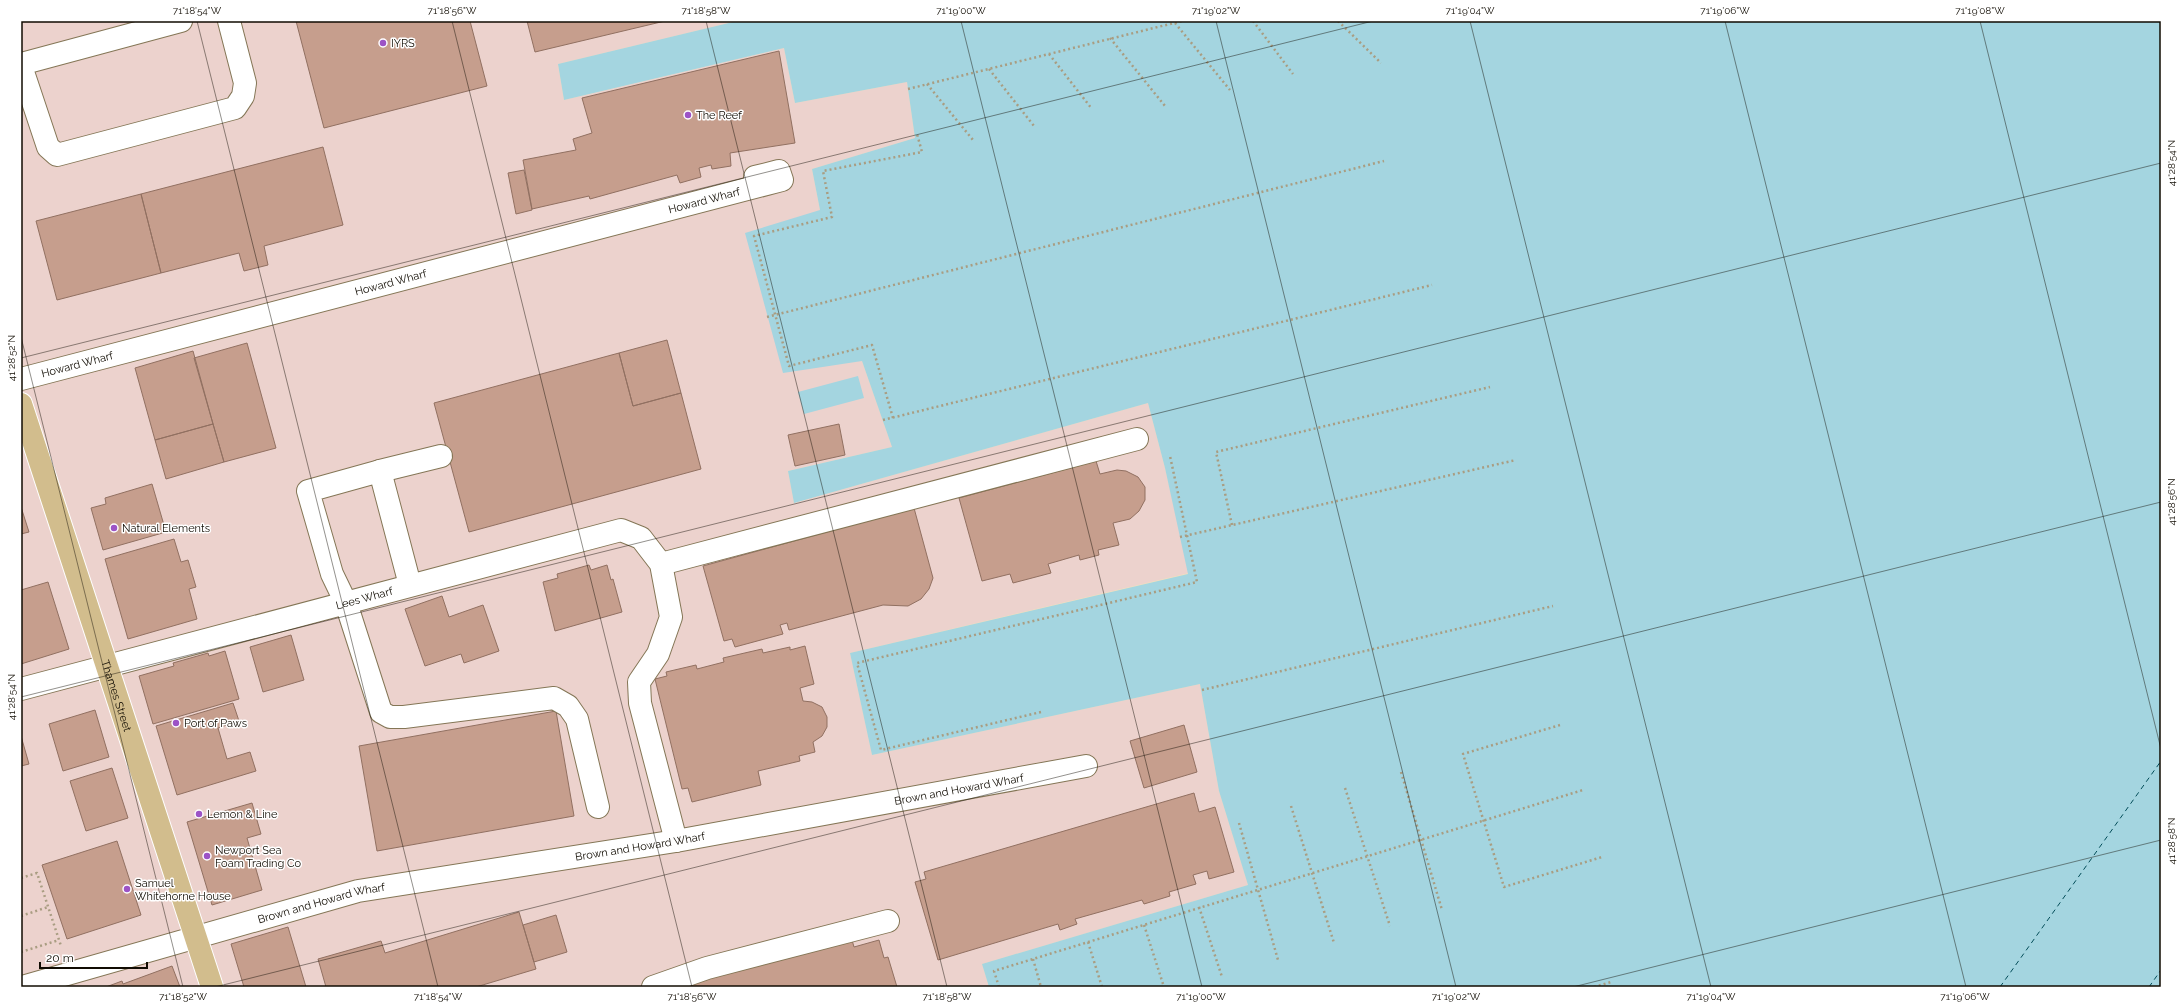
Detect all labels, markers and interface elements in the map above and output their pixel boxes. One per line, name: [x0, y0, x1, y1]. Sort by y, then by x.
text: 71°18'54"W: [173, 5, 222, 16]
text: 71°18'56"W: [428, 5, 477, 16]
text: 71°18'58"W: [682, 5, 731, 16]
text: 71°19'00"W: [936, 5, 986, 16]
text: 71°19'02"W: [1192, 5, 1241, 16]
text: 71°19'04"W: [1446, 5, 1495, 16]
text: 71°19'06"W: [1700, 5, 1750, 16]
text: 71°19'08"W: [1955, 5, 2005, 16]
place label: IYRS: [391, 37, 415, 50]
marker: IYRS: [378, 38, 388, 48]
place label: The Reef: [696, 109, 742, 122]
marker: The Reef: [683, 110, 693, 120]
text: 41°28'54"N: [2166, 140, 2177, 186]
street label: Howard Wharf: [667, 185, 742, 216]
street label: Howard Wharf: [353, 267, 428, 298]
text: 41°28'52"N: [6, 335, 17, 381]
street label: Howard Wharf: [40, 349, 115, 380]
text: 41°28'56"N: [2166, 478, 2177, 526]
place label: Natural Elements: [122, 522, 210, 535]
marker: Natural Elements: [109, 523, 119, 533]
street label: Lees Wharf: [334, 585, 395, 612]
street label: Thames Street: [98, 659, 134, 734]
text: 41°28'54"N: [6, 674, 17, 720]
place label: Port of Paws: [184, 717, 247, 730]
marker: Port of Paws: [171, 718, 181, 728]
street label: Brown and Howard Wharf: [893, 771, 1025, 808]
place label: Lemon & Line: [207, 808, 278, 821]
marker: Lemon & Line: [194, 809, 204, 819]
text: 41°28'58"N: [2166, 817, 2177, 865]
street label: Brown and Howard Wharf: [574, 830, 706, 864]
place label: Newport Sea Foam Trading Co: [215, 844, 302, 870]
marker: Newport Sea Foam Trading Co: [202, 851, 212, 861]
place label: Samuel Whitehorne House: [135, 877, 231, 903]
street label: Brown and Howard Wharf: [256, 881, 386, 926]
marker: Samuel Whitehorne House: [122, 884, 132, 894]
scale bar: [40, 944, 147, 970]
text: 20 m: [46, 951, 74, 965]
text: 71°18'52"W: [159, 991, 208, 1002]
text: 71°18'54"W: [414, 991, 463, 1002]
text: 71°18'56"W: [668, 991, 717, 1002]
text: 71°18'58"W: [923, 991, 972, 1002]
text: 71°19'00"W: [1176, 991, 1226, 1002]
text: 71°19'02"W: [1432, 991, 1481, 1002]
text: 71°19'04"W: [1687, 991, 1736, 1002]
text: 71°19'06"W: [1940, 991, 1990, 1002]

